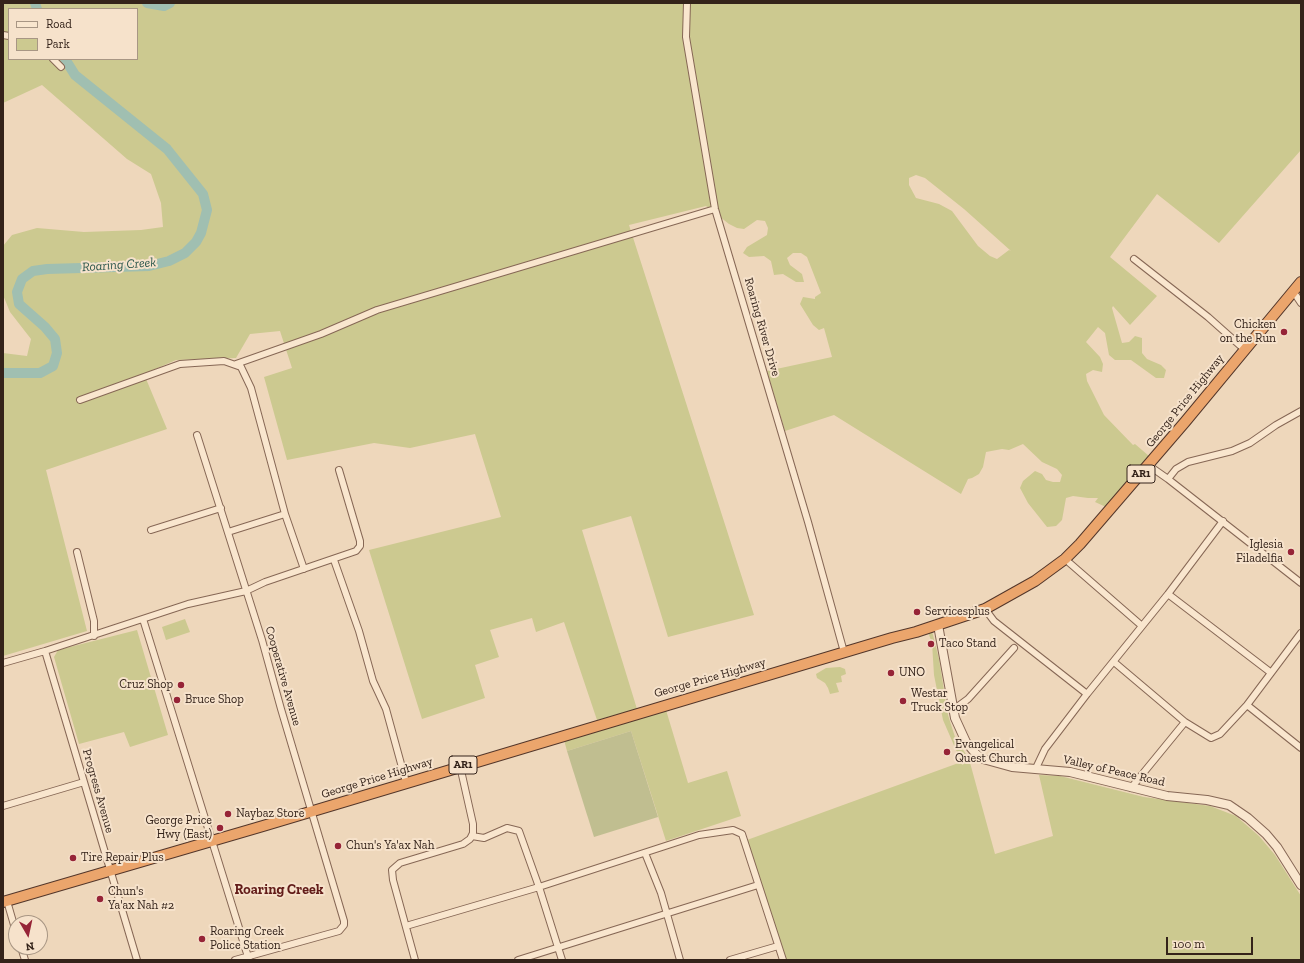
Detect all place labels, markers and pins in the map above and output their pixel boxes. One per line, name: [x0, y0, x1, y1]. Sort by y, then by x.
place label: Chicken on the Run: [1220, 318, 1276, 346]
marker: Chicken on the Run: [1279, 327, 1289, 337]
place label: Iglesia Filadelfia: [1236, 538, 1283, 566]
marker: Iglesia Filadelfia: [1286, 547, 1296, 557]
place label: Servicesplus: [925, 605, 990, 619]
marker: Servicesplus: [912, 607, 922, 617]
place label: Taco Stand: [939, 637, 996, 651]
marker: Taco Stand: [926, 639, 936, 649]
place label: UNO: [899, 666, 925, 680]
marker: UNO: [886, 668, 896, 678]
place label: Cruz Shop: [119, 678, 173, 692]
marker: Cruz Shop: [176, 680, 186, 690]
place label: Westar Truck Stop: [911, 687, 968, 715]
place label: Bruce Shop: [185, 693, 244, 707]
marker: Bruce Shop: [172, 695, 182, 705]
marker: Westar Truck Stop: [898, 696, 908, 706]
place label: Evangelical Quest Church: [955, 738, 1027, 766]
marker: Evangelical Quest Church: [942, 747, 952, 757]
place label: Naybaz Store: [236, 807, 304, 821]
marker: Naybaz Store: [223, 809, 233, 819]
place label: George Price Hwy (East): [145, 814, 212, 842]
marker: George Price Hwy (East): [215, 823, 225, 833]
place label: Chun's Ya'ax Nah: [346, 839, 434, 853]
marker: Chun's Ya'ax Nah: [333, 841, 343, 851]
place label: Tire Repair Plus: [81, 851, 164, 865]
marker: Tire Repair Plus: [68, 853, 78, 863]
place label: Chun's Ya'ax Nah #2: [108, 885, 174, 913]
marker: Chun's Ya'ax Nah #2: [95, 894, 105, 904]
place label: Roaring Creek Police Station: [210, 925, 284, 953]
marker: Roaring Creek Police Station: [197, 934, 207, 944]

